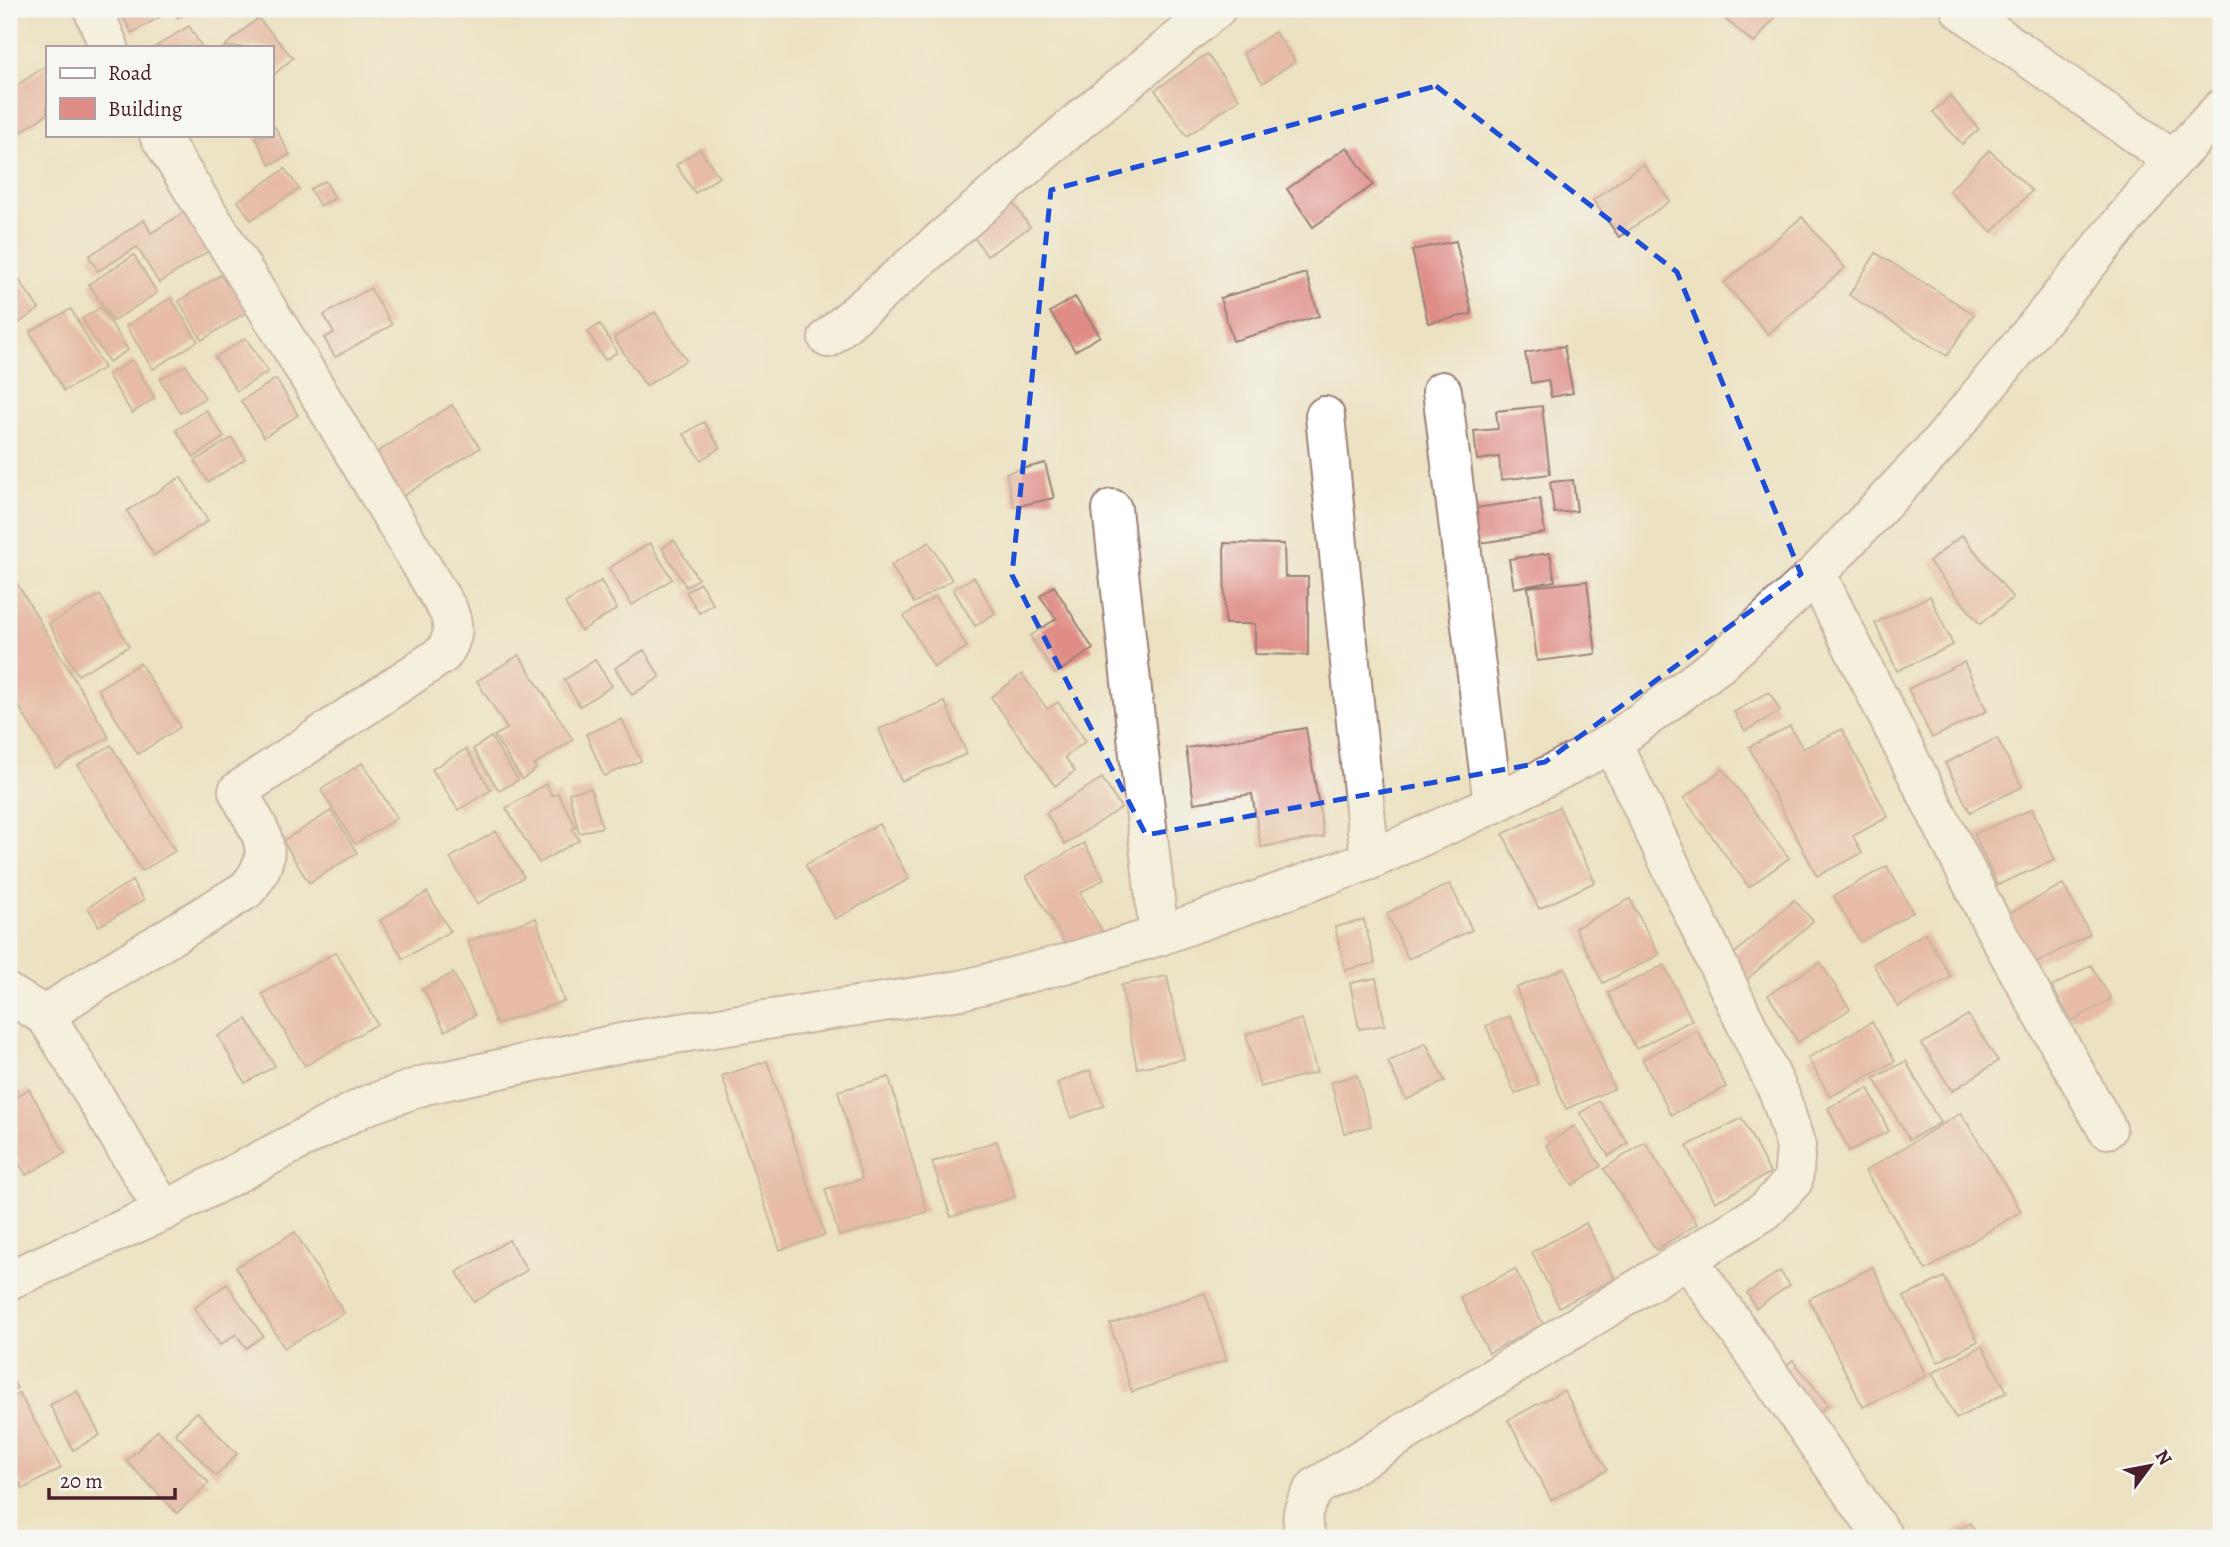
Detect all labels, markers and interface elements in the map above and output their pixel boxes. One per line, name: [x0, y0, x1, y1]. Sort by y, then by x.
legend: [46, 46, 273, 136]
text: Road: [108, 59, 152, 87]
text: Building: [108, 95, 183, 123]
north arrow: [2114, 1432, 2184, 1502]
text: N: [2149, 1445, 2178, 1470]
scale bar: [49, 1456, 175, 1500]
text: 20 m: [60, 1467, 103, 1495]

